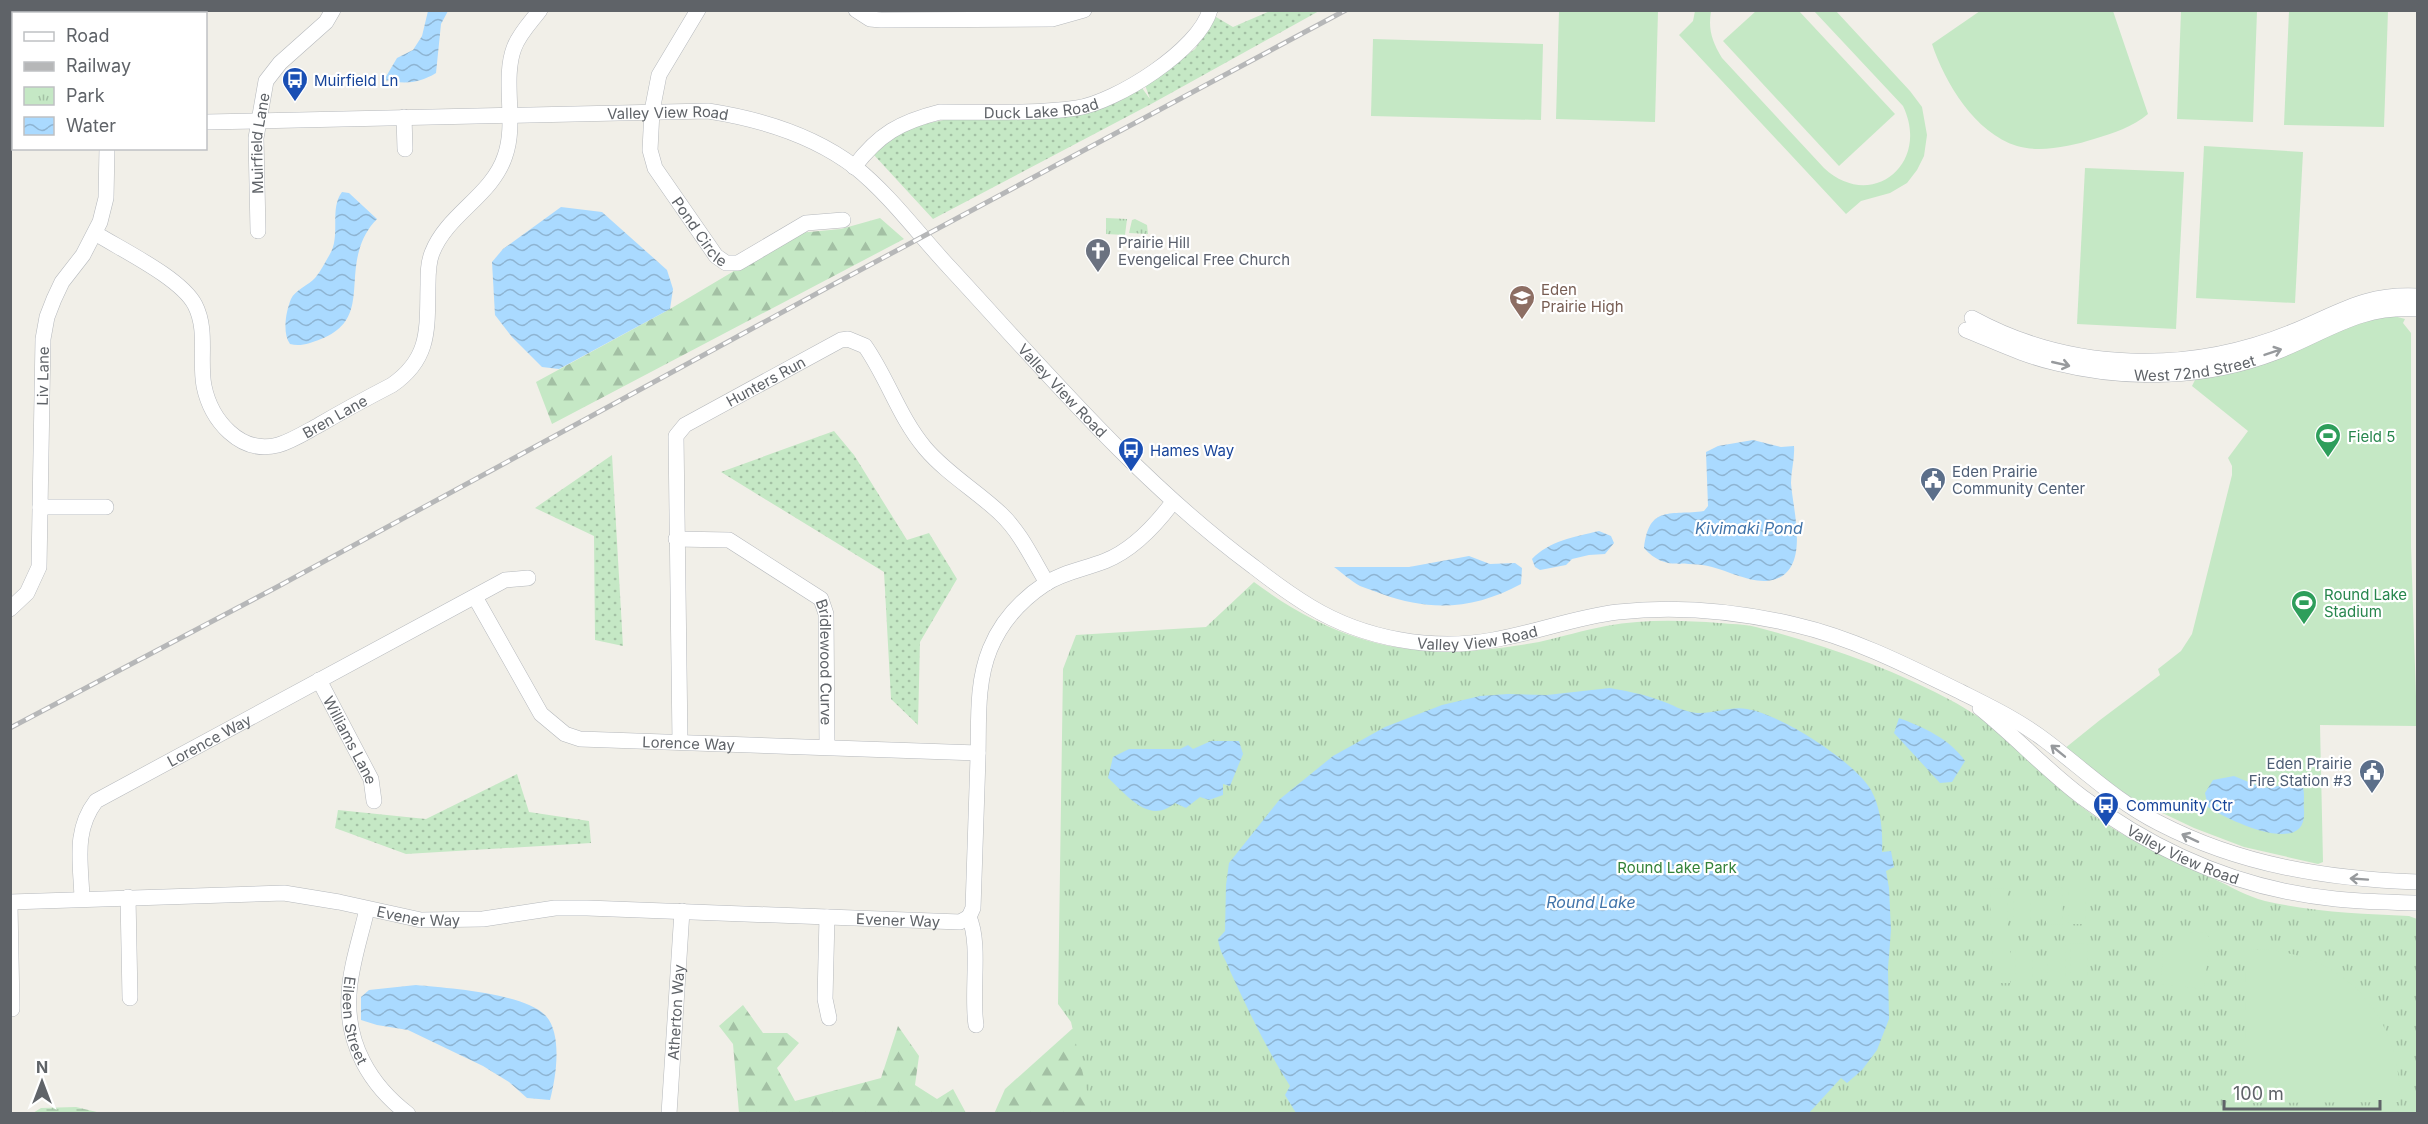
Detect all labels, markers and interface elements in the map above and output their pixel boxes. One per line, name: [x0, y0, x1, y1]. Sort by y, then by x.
legend: [12, 12, 207, 150]
text: Road: [66, 25, 109, 46]
text: Railway: [66, 55, 131, 76]
bus stop icon: Muirfield Ln: [280, 65, 310, 103]
place label: Muirfield Ln: [314, 71, 398, 90]
text: Park: [66, 85, 105, 106]
street label: Muirfield Lane: [246, 91, 273, 194]
street label: Duck Lake Road: [984, 93, 1101, 122]
street label: Valley View Road: [607, 101, 730, 124]
text: Water: [66, 115, 116, 136]
street label: Pond Circle: [668, 193, 731, 270]
place label: Prairie Hill Evengelical Free Church: [1118, 233, 1290, 269]
church icon: Prairie Hill Evengelical Free Church: [1083, 236, 1113, 274]
place label: Eden Prairie High: [1541, 280, 1624, 316]
school or university icon: Eden Prairie High: [1507, 283, 1537, 321]
street label: Valley View Road: [1014, 339, 1111, 441]
street label: Liv Lane: [32, 346, 52, 406]
one-way arrow: [2263, 346, 2282, 357]
street label: West 72nd Street: [2134, 350, 2257, 384]
street label: Hunters Run: [723, 352, 809, 410]
one-way arrow: [2051, 359, 2070, 370]
street label: Bren Lane: [299, 390, 370, 442]
sports icon: Field 5: [2313, 421, 2343, 459]
place label: Field 5: [2348, 427, 2395, 446]
bus stop icon: Hames Way: [1116, 435, 1146, 473]
place label: Hames Way: [1150, 441, 1235, 460]
place label: Eden Prairie Community Center: [1952, 462, 2086, 498]
public building icon: Eden Prairie Community Center: [1918, 465, 1948, 503]
water label: Kivimaki Pond: [1695, 518, 1803, 538]
place label: Round Lake Stadium: [2324, 585, 2407, 621]
sports icon: Round Lake Stadium: [2289, 588, 2319, 626]
street label: Bridlewood Curve: [812, 596, 836, 725]
street label: Valley View Road: [1416, 621, 1540, 654]
street label: Williams Lane: [320, 693, 381, 785]
street label: Lorence Way: [164, 709, 255, 770]
street label: Lorence Way: [642, 732, 736, 754]
one-way arrow: [2050, 744, 2066, 757]
place label: Eden Prairie Fire Station #3: [2249, 754, 2352, 790]
public building icon: Eden Prairie Fire Station #3: [2357, 757, 2387, 795]
bus stop icon: Community Ctr: [2091, 790, 2121, 828]
place label: Community Ctr: [2126, 796, 2233, 815]
street label: Valley View Road: [2123, 820, 2241, 888]
one-way arrow: [2182, 831, 2200, 843]
park label: Round Lake Park: [1617, 858, 1737, 877]
one-way arrow: [2350, 873, 2370, 884]
water label: Round Lake: [1546, 892, 1636, 912]
street label: Evener Way: [375, 901, 461, 930]
street label: Evener Way: [856, 909, 941, 931]
street label: Atherton Way: [663, 963, 688, 1061]
street label: Eileen Street: [339, 975, 372, 1068]
north arrow: [12, 1052, 72, 1112]
text: N: [36, 1057, 48, 1077]
scale bar: [2224, 1073, 2380, 1111]
text: 100 m: [2233, 1083, 2284, 1104]

